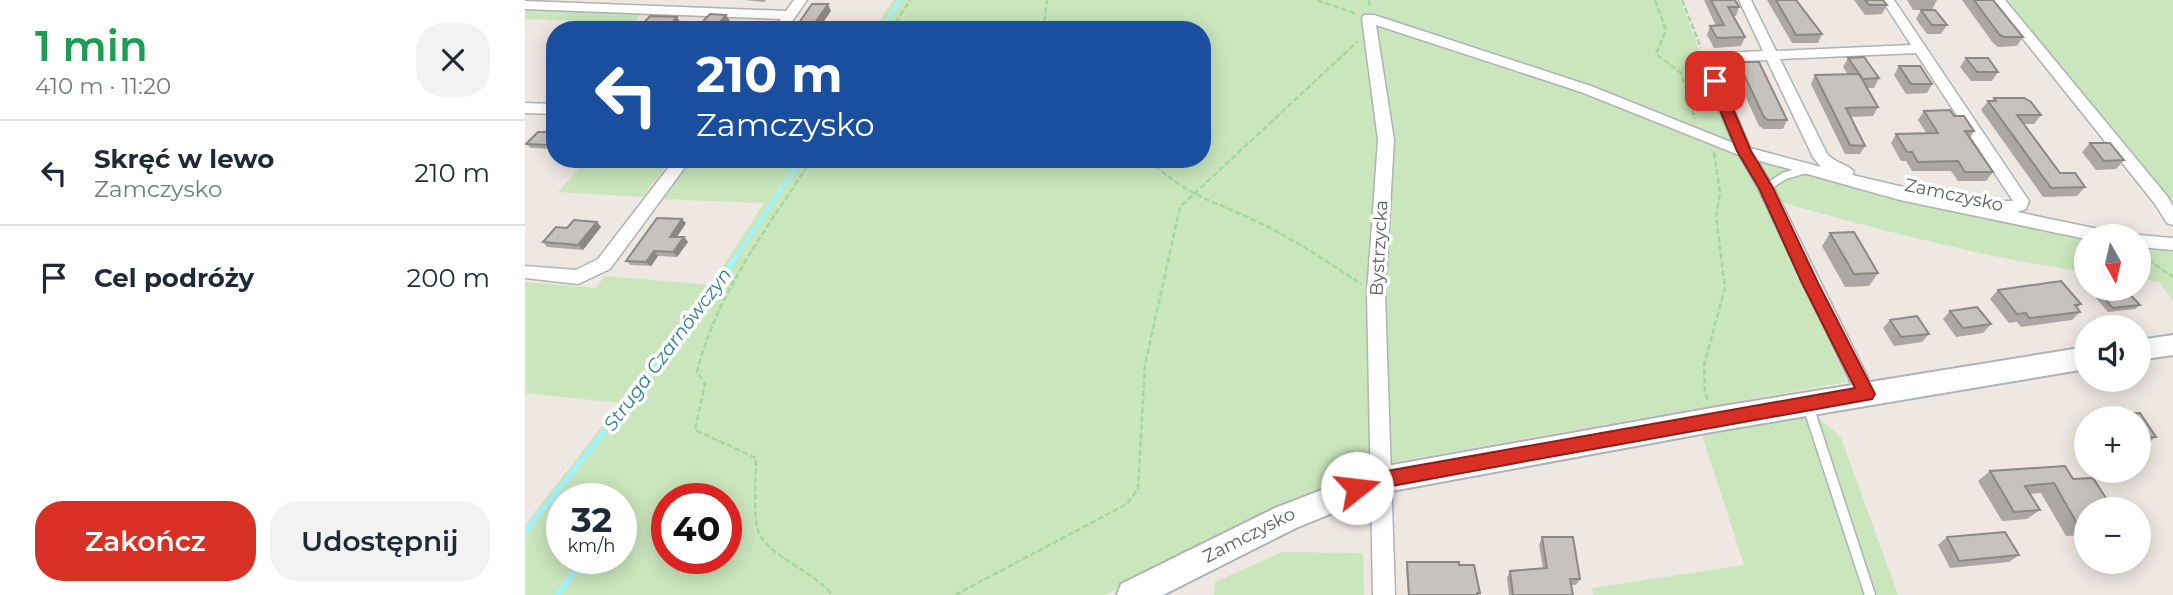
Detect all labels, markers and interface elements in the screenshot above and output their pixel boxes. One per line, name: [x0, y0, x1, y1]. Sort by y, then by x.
text: 1 min: [35, 20, 148, 72]
button: close: [416, 23, 490, 97]
text: 210 m: [696, 45, 843, 104]
icon: left: [581, 49, 672, 140]
pin: [1685, 51, 1745, 111]
icon: arrive: [1696, 62, 1734, 100]
text: 410 m · 11:20: [35, 72, 171, 100]
text: Zamczysko: [696, 105, 875, 144]
text: Skręć w lewo: [94, 143, 274, 175]
icon: left: [35, 154, 73, 192]
text: 210 m: [414, 157, 490, 189]
street label: Zamczysko: [1903, 174, 2005, 216]
text: Zamczysko: [94, 175, 222, 203]
street label: Bystrzycka: [1366, 199, 1392, 297]
north arrow: [2074, 224, 2151, 301]
map controls: [2074, 224, 2151, 574]
icon: arrive: [35, 259, 73, 297]
text: Cel podróży: [94, 262, 254, 294]
text: 200 m: [406, 262, 490, 294]
water label: Struga Czarnówczyn: [599, 263, 736, 435]
button: sound: [2074, 315, 2151, 392]
button: +: [2074, 406, 2151, 483]
position arrow: [1320, 451, 1394, 525]
speed limit sign: 40: [651, 483, 742, 574]
button: −: [2074, 497, 2151, 574]
text: 32: [571, 498, 612, 541]
button: Zakończ: [35, 501, 256, 581]
button: Udostępnij: [270, 501, 490, 581]
street label: Zamczysko: [1199, 502, 1299, 568]
text: km/h: [567, 535, 616, 557]

